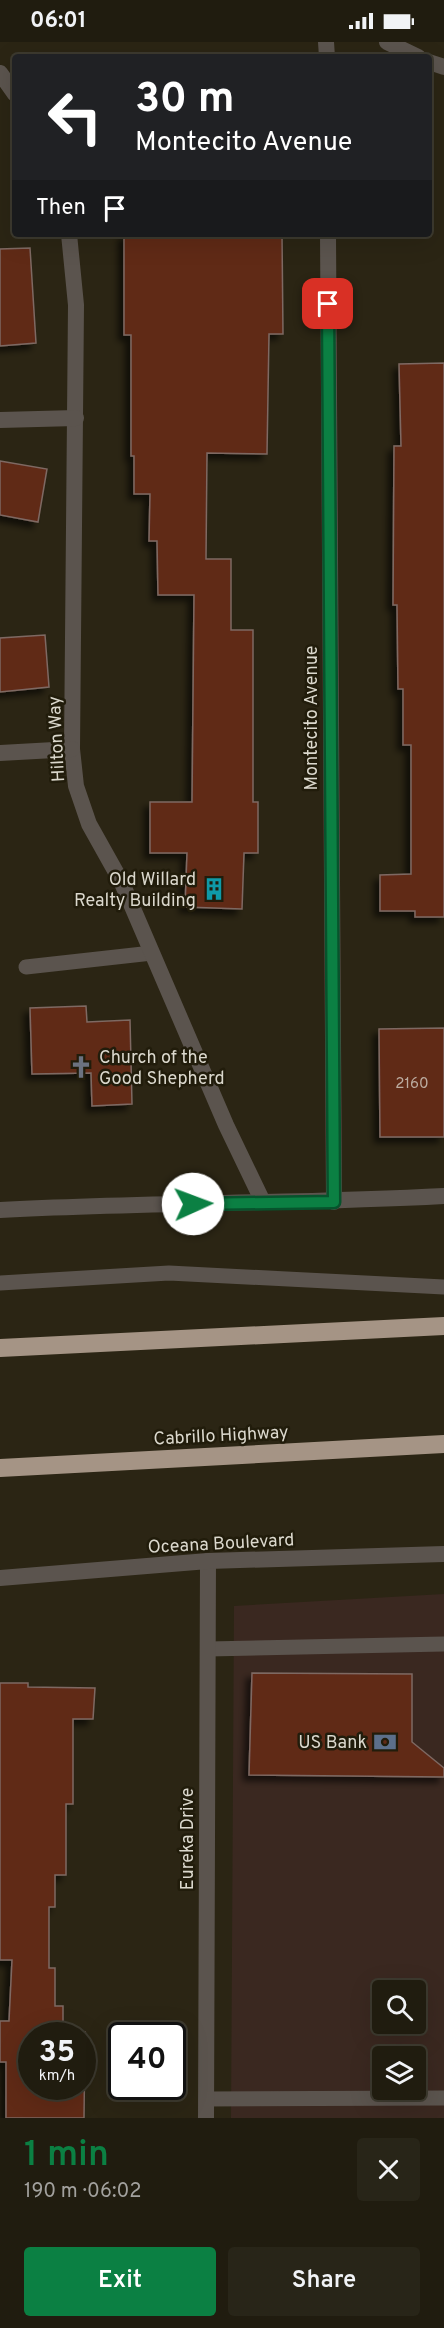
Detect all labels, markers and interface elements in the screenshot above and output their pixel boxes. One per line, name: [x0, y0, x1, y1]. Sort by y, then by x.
text: 06:01: [30, 8, 87, 35]
text: 30 m: [135, 74, 234, 127]
icon: left: [36, 78, 114, 156]
text: Montecito Avenue: [135, 126, 352, 160]
icon: arrive: [98, 192, 131, 225]
text: Then: [36, 195, 86, 222]
pin: [302, 278, 353, 329]
icon: arrive: [311, 287, 344, 320]
street label: Montecito Avenue: [301, 646, 324, 790]
street label: Hilton Way: [44, 695, 71, 783]
place label: Old Willard Realty Building: [74, 869, 196, 913]
building icon: Old Willard Realty Building: [201, 876, 227, 902]
place label: Church of the Good Shepherd: [99, 1047, 225, 1091]
church icon: Church of the Good Shepherd: [68, 1054, 94, 1080]
house number: 2160: [395, 1075, 429, 1094]
position arrow: [161, 1172, 225, 1236]
street label: Cabrillo Highway: [153, 1421, 289, 1452]
street label: Oceana Boulevard: [147, 1529, 295, 1560]
bank icon: US Bank: [372, 1729, 398, 1755]
place label: US Bank: [298, 1732, 367, 1755]
street label: Eureka Drive: [177, 1788, 200, 1890]
map controls: [372, 1980, 426, 2100]
button: search: [372, 1980, 426, 2034]
speed limit sign: 40: [108, 2022, 186, 2100]
text: 35: [39, 2035, 75, 2072]
button: layers: [372, 2046, 426, 2100]
text: km/h: [39, 2067, 75, 2086]
text: 1 min: [24, 2133, 109, 2179]
button: close: [357, 2138, 420, 2201]
text: 190 m · 06:02: [24, 2179, 141, 2205]
button: Exit: [24, 2247, 216, 2316]
button: Share: [228, 2247, 420, 2316]

